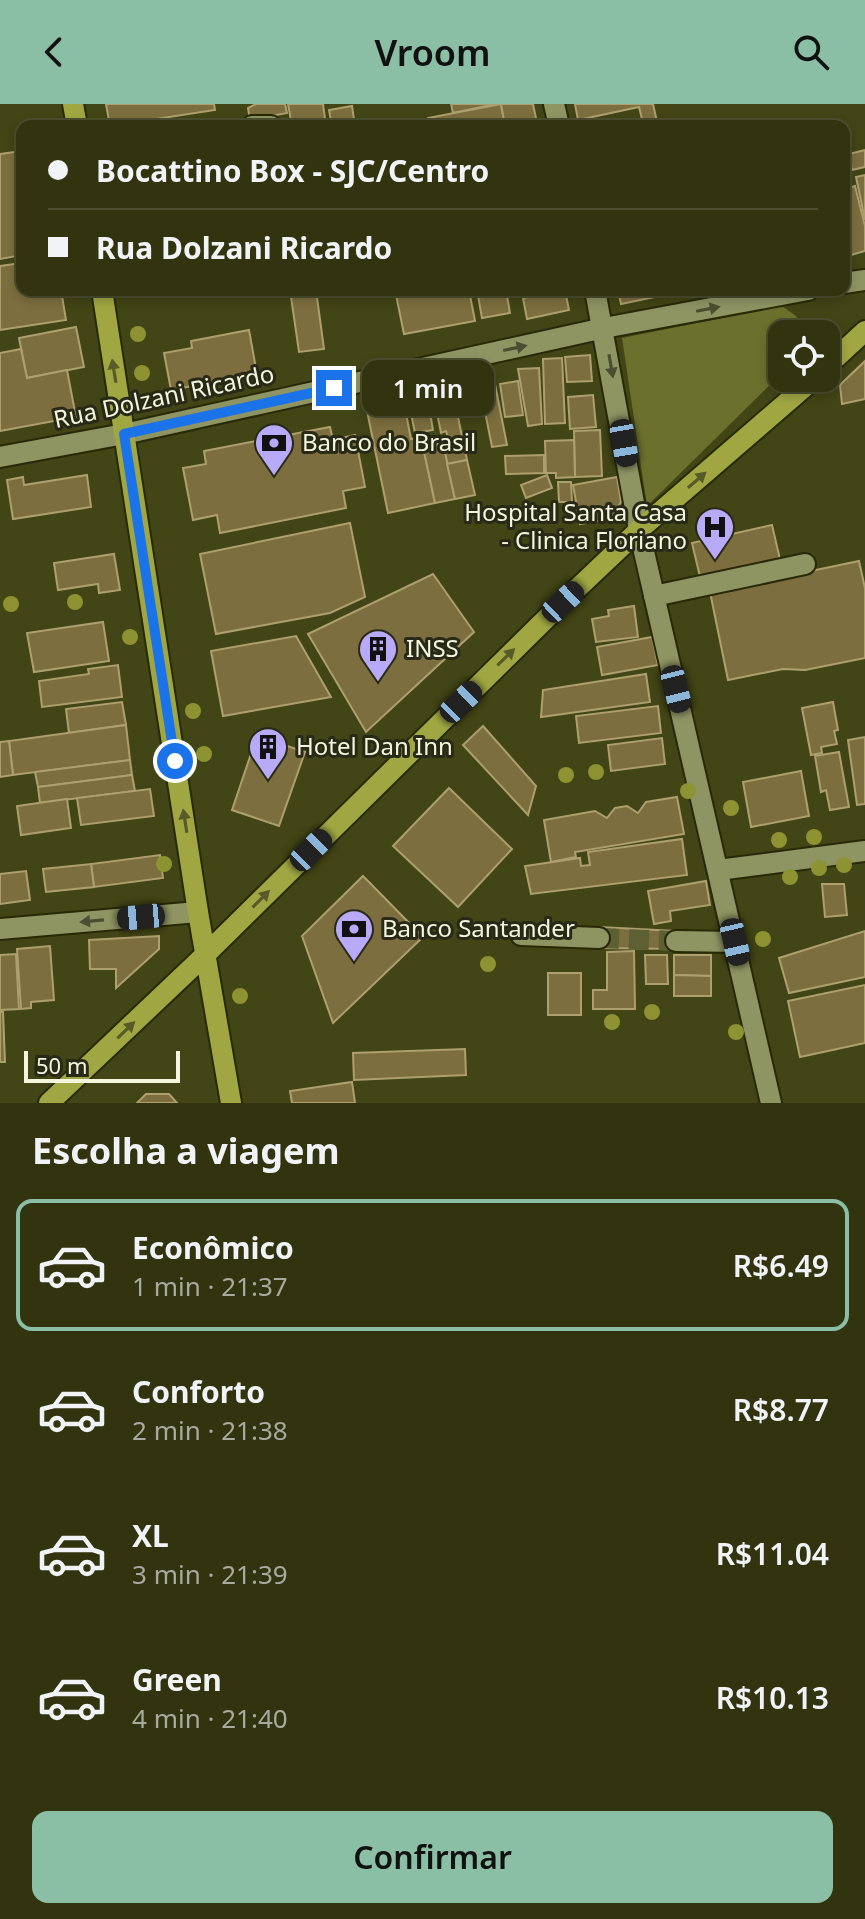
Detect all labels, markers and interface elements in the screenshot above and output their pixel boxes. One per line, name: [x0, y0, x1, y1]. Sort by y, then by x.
text: Vroom: [374, 28, 491, 77]
icon: back: [32, 30, 76, 74]
icon: search: [789, 30, 833, 74]
text: Bocattino Box - SJC/Centro: [96, 150, 489, 191]
text: Rua Dolzani Ricardo: [96, 227, 392, 268]
one-way arrow: [696, 302, 721, 314]
map controls: [768, 320, 840, 392]
button: locate: [768, 320, 840, 392]
one-way arrow: [502, 341, 527, 354]
one-way arrow: [605, 354, 617, 379]
street label: Rua Dolzani Ricardo: [50, 356, 277, 435]
one-way arrow: [107, 358, 120, 383]
callout: 1 min: [362, 360, 494, 416]
route end: [316, 370, 352, 406]
text: 1 min: [393, 370, 463, 406]
car: [608, 417, 640, 469]
bank icon: Banco do Brasil: [253, 422, 295, 477]
place label: Banco do Brasil: [302, 425, 476, 458]
one-way arrow: [686, 472, 706, 489]
place label: Hospital Santa Casa - Clinica Floriano: [464, 495, 687, 556]
hospital icon: Hospital Santa Casa - Clinica Floriano: [694, 506, 736, 561]
car: [537, 577, 589, 627]
building icon: INSS: [357, 628, 399, 683]
place label: INSS: [406, 631, 459, 664]
one-way arrow: [496, 649, 515, 667]
car: [659, 663, 693, 715]
car: [435, 677, 487, 727]
building icon: Hotel Dan Inn: [247, 726, 289, 781]
place label: Hotel Dan Inn: [296, 729, 453, 762]
route start: [157, 743, 193, 779]
one-way arrow: [178, 808, 191, 833]
car: [286, 825, 336, 875]
one-way arrow: [251, 890, 270, 909]
car: [116, 903, 166, 931]
bank icon: Banco Santander: [333, 908, 375, 963]
place label: Banco Santander: [382, 911, 575, 944]
one-way arrow: [79, 915, 104, 928]
car: [718, 916, 752, 968]
one-way arrow: [116, 1021, 135, 1039]
scale bar: [24, 1047, 180, 1083]
text: 50 m: [36, 1050, 87, 1080]
text: Escolha a viagem: [32, 1126, 340, 1175]
text: Econômico: [132, 1227, 294, 1268]
icon: car: [36, 1229, 108, 1301]
text: R$6.49: [733, 1245, 829, 1286]
text: 1 min · 21:37: [132, 1268, 288, 1304]
text: Conforto: [132, 1371, 265, 1412]
icon: car: [36, 1373, 108, 1445]
text: R$8.77: [733, 1389, 829, 1430]
text: 2 min · 21:38: [132, 1412, 288, 1448]
text: XL: [132, 1515, 169, 1556]
icon: car: [36, 1517, 108, 1589]
text: R$11.04: [716, 1533, 829, 1574]
text: 3 min · 21:39: [132, 1556, 288, 1592]
text: Green: [132, 1659, 222, 1700]
icon: car: [36, 1661, 108, 1733]
text: R$10.13: [716, 1677, 829, 1718]
text: 4 min · 21:40: [132, 1700, 288, 1736]
button: Confirmar: [32, 1811, 833, 1903]

